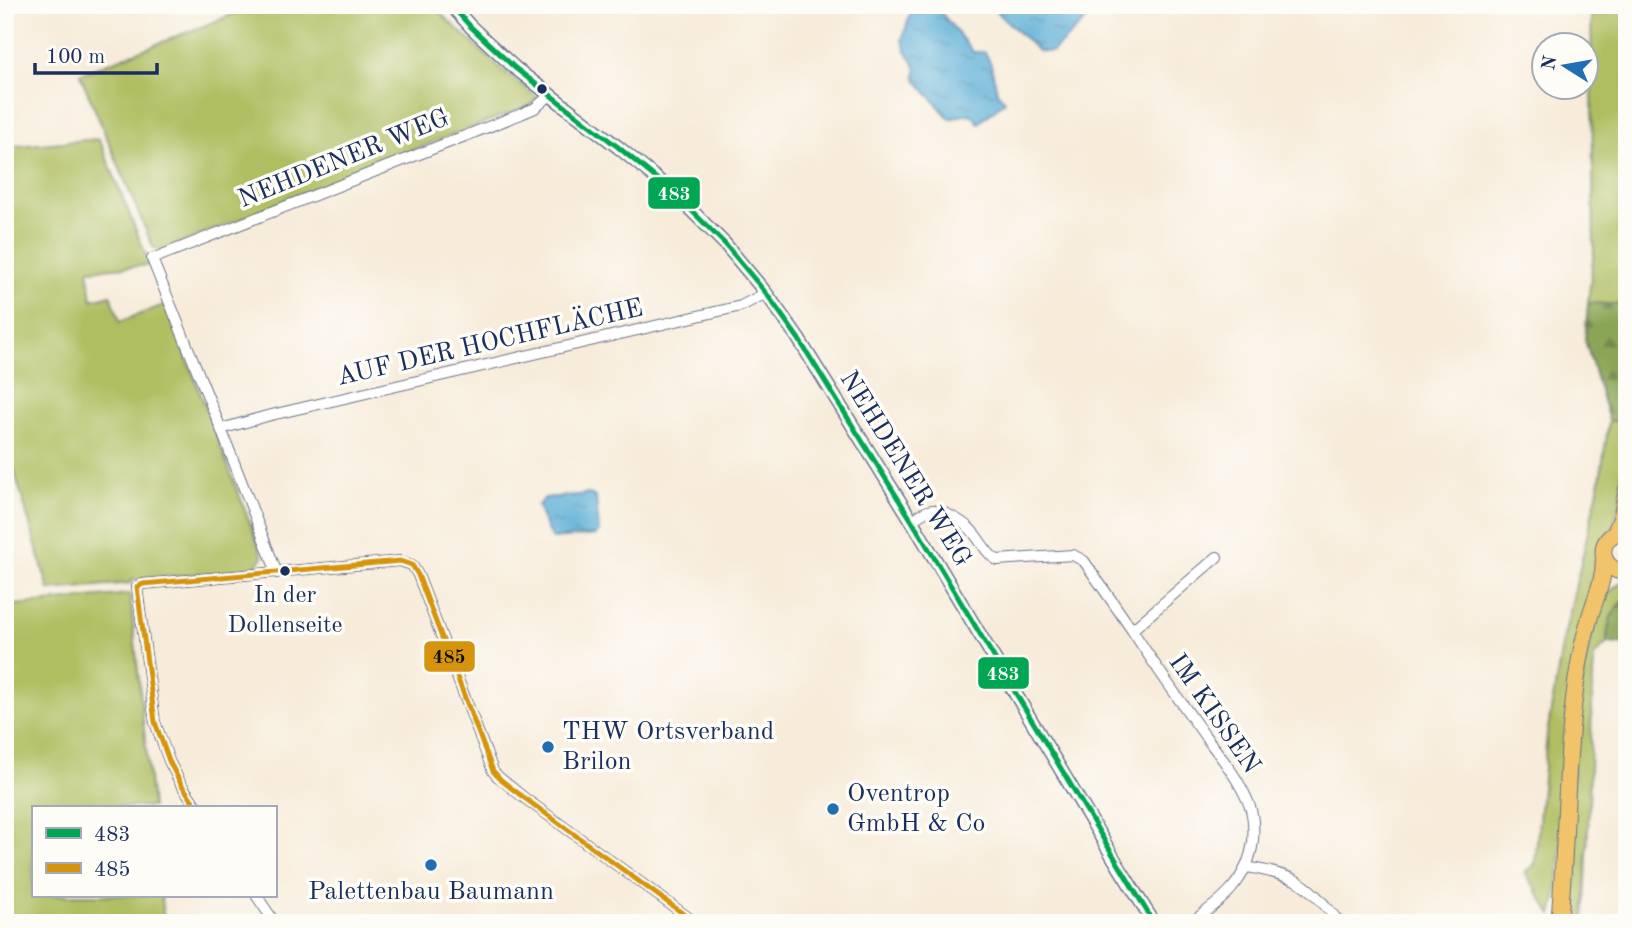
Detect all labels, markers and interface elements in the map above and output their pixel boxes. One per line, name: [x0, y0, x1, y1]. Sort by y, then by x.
scale bar: [35, 32, 158, 76]
north arrow: [1530, 32, 1600, 102]
text: 100 m: [46, 47, 105, 68]
text: N: [1540, 54, 1562, 72]
unlabelled marker: [535, 82, 549, 96]
street label: NEHDENER WEG: [235, 105, 453, 213]
line badge: 483: [647, 176, 701, 210]
text: 483: [657, 186, 691, 205]
street label: AUF DER HOCHFLÄCHE: [334, 292, 645, 391]
street label: NEHDENER WEG: [834, 367, 976, 571]
marker: In der Dollenseite: [278, 564, 292, 578]
place label: In der Dollenseite: [228, 584, 342, 638]
line badge: 485: [423, 640, 476, 673]
text: 485: [432, 649, 466, 668]
street label: IM KISSEN: [1163, 649, 1265, 779]
line badge: 483: [977, 656, 1030, 690]
text: 483: [986, 666, 1020, 685]
place label: THW Ortsverband Brilon: [562, 719, 774, 775]
marker: THW Ortsverband Brilon: [540, 739, 556, 755]
place label: Oventrop GmbH & Co: [847, 781, 985, 837]
marker: Oventrop GmbH & Co: [825, 801, 841, 817]
legend: [32, 806, 276, 897]
text: 483: [94, 825, 131, 846]
marker: Palettenbau Baumann: [423, 857, 439, 873]
text: 485: [94, 860, 131, 881]
place label: Palettenbau Baumann: [308, 879, 554, 905]

